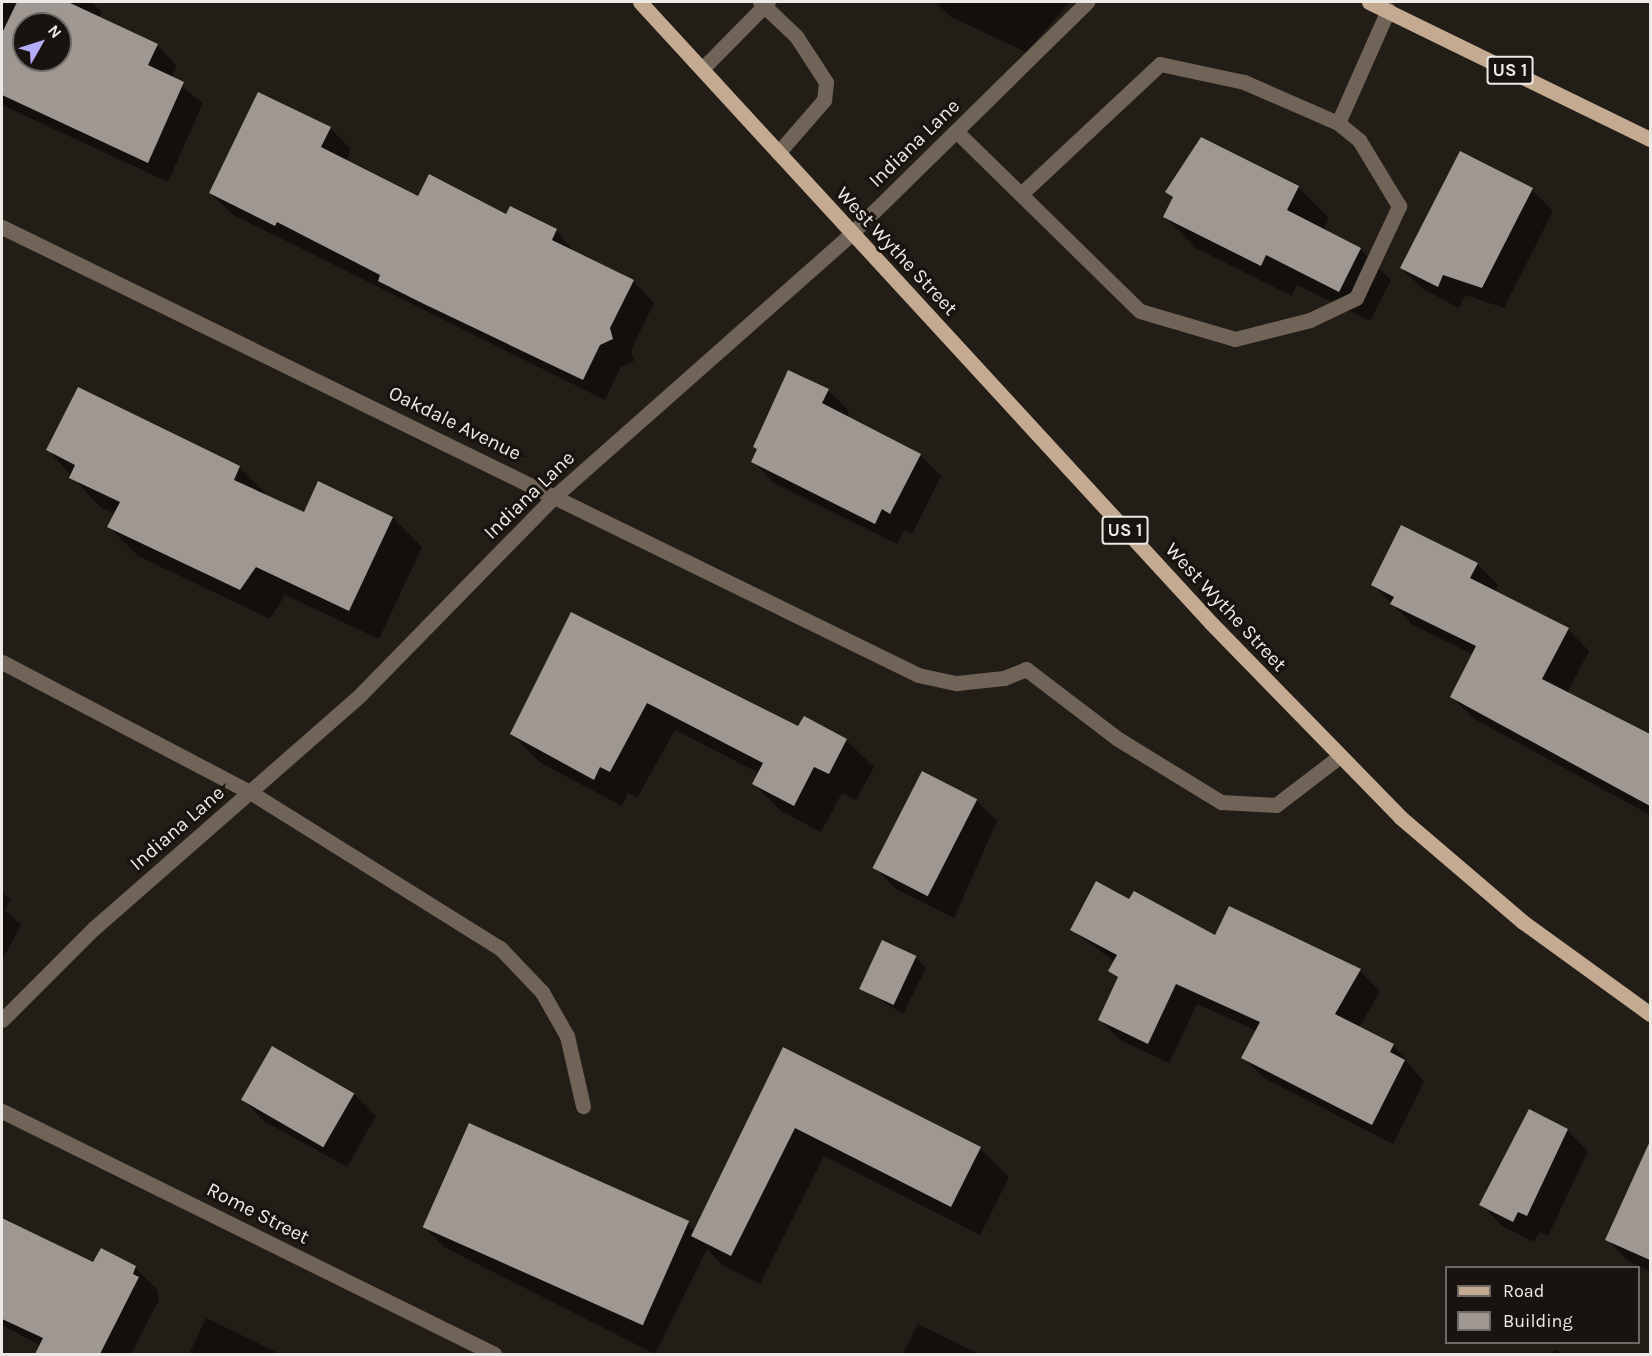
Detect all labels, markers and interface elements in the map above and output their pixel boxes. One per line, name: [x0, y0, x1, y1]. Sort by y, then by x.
north arrow: [12, 12, 72, 72]
text: N: [44, 21, 66, 42]
road number: US 1: [1486, 55, 1534, 85]
street label: Indiana Lane: [864, 94, 964, 192]
street label: West Wythe Street: [831, 182, 963, 320]
street label: Oakdale Avenue: [385, 381, 525, 465]
street label: Indiana Lane: [479, 446, 579, 544]
road number: US 1: [1101, 515, 1149, 545]
street label: West Wythe Street: [1160, 538, 1292, 676]
street label: Indiana Lane: [125, 781, 229, 875]
street label: Rome Street: [203, 1177, 313, 1249]
legend: [1445, 1266, 1640, 1344]
text: Road: [1503, 1280, 1544, 1302]
text: Building: [1503, 1310, 1573, 1332]

